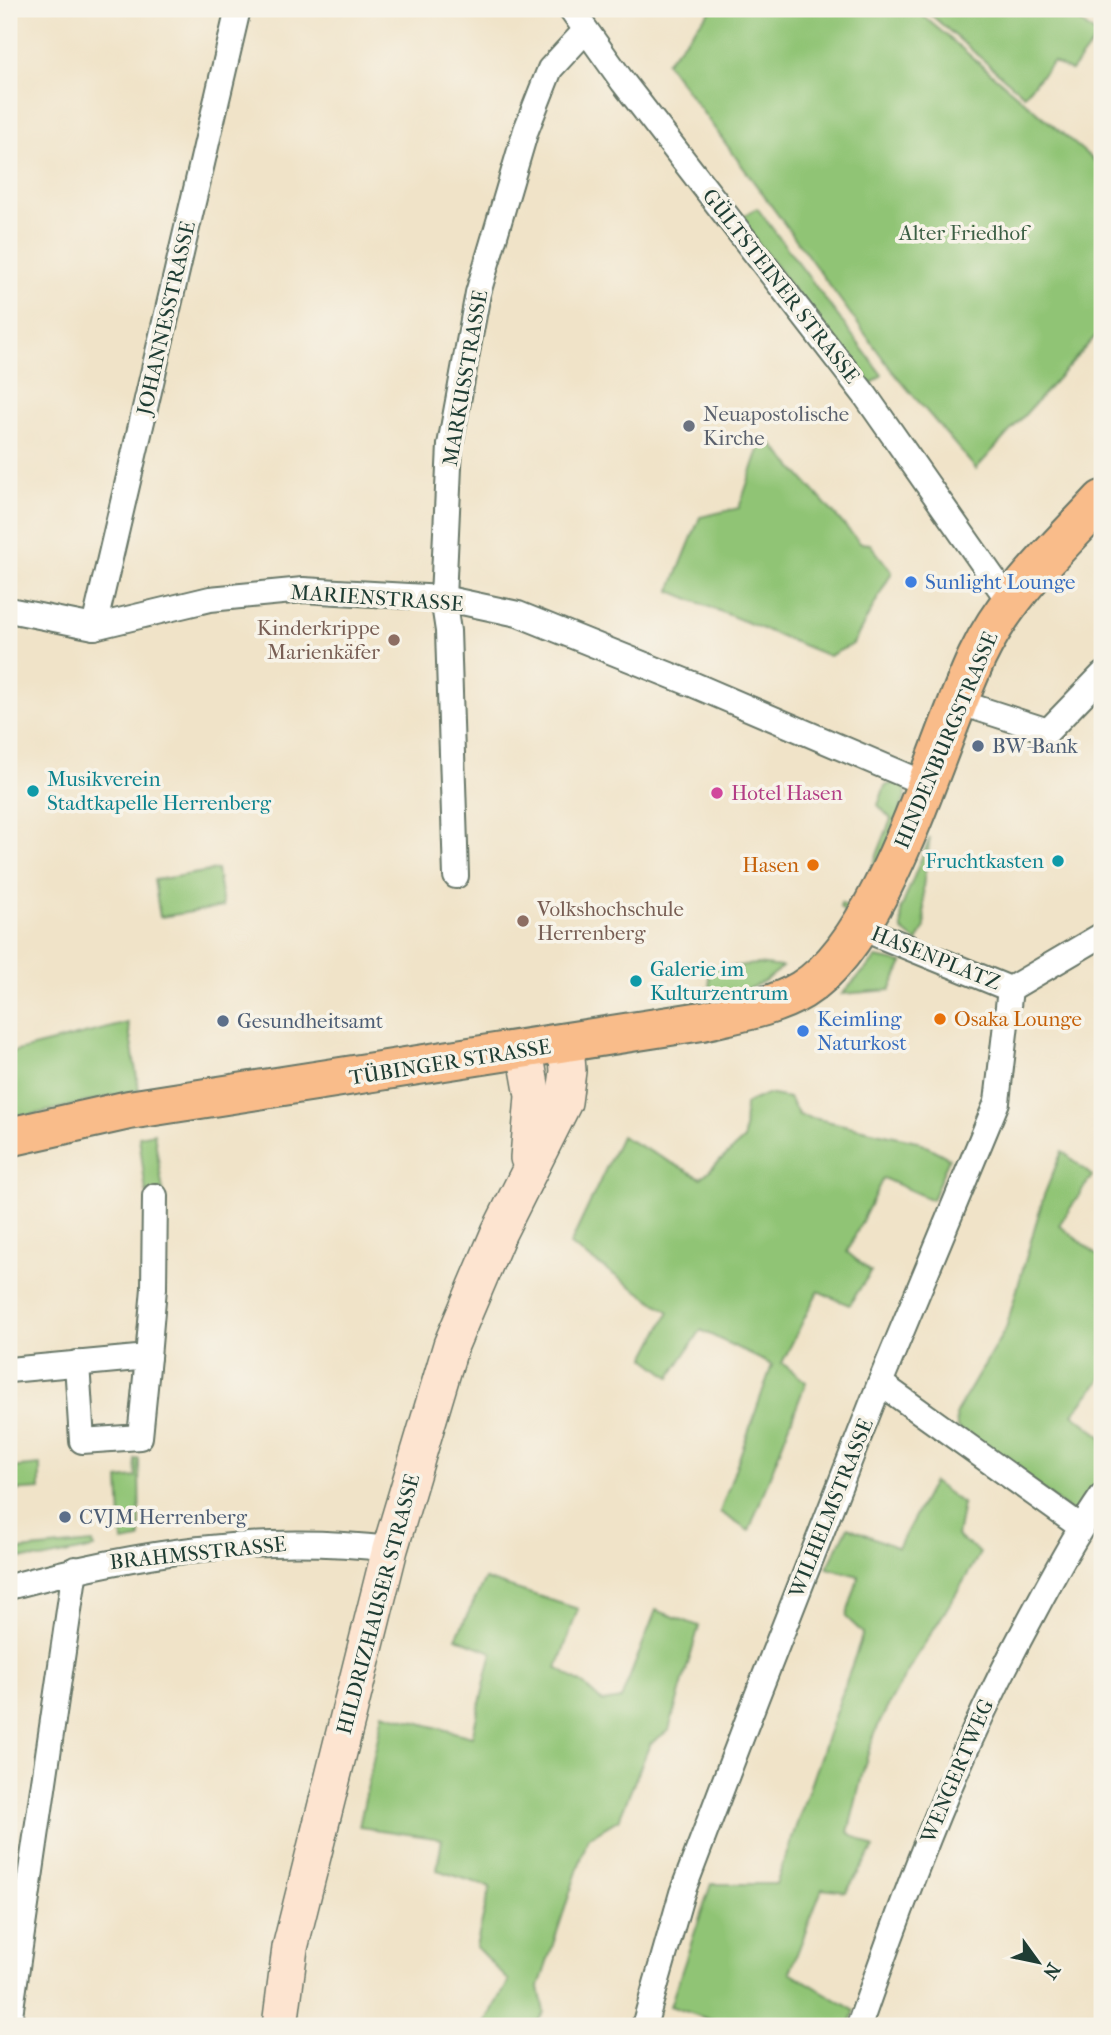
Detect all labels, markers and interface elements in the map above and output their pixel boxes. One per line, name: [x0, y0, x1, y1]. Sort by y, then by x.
street label: GÜLTSTEINER STRASSE: [698, 184, 864, 388]
street label: JOHANNESSTRASSE: [132, 219, 200, 419]
park label: Alter Friedhof: [898, 221, 1031, 245]
street label: MARKUSSTRASSE: [438, 288, 492, 468]
place label: Neuapostolische Kirche: [703, 402, 849, 450]
marker: Neuapostolische Kirche: [681, 418, 697, 434]
place label: Sunlight Lounge: [925, 570, 1076, 594]
marker: Sunlight Lounge: [903, 574, 919, 590]
street label: MARIENSTRASSE: [290, 580, 464, 616]
place label: Kinderkrippe Marienkäfer: [257, 616, 380, 664]
street label: HINDENBURGSTRASSE: [889, 628, 1003, 852]
marker: Kinderkrippe Marienkäfer: [386, 632, 402, 648]
place label: BW-Bank: [992, 734, 1078, 758]
marker: BW-Bank: [970, 738, 986, 754]
place label: Musikverein Stadtkapelle Herrenberg: [47, 767, 272, 815]
place label: Hotel Hasen: [731, 781, 843, 805]
marker: Musikverein Stadtkapelle Herrenberg: [25, 783, 41, 799]
marker: Hotel Hasen: [709, 785, 725, 801]
place label: Fruchtkasten: [925, 849, 1044, 873]
place label: Hasen: [742, 853, 799, 877]
marker: Fruchtkasten: [1050, 853, 1066, 869]
marker: Hasen: [805, 857, 821, 873]
place label: Volkshochschule Herrenberg: [536, 897, 684, 945]
marker: Volkshochschule Herrenberg: [515, 913, 531, 929]
street label: HASENPLATZ: [868, 921, 1004, 995]
place label: Galerie im Kulturzentrum: [650, 957, 789, 1005]
marker: Galerie im Kulturzentrum: [628, 973, 644, 989]
place label: Keimling Naturkost: [817, 1007, 907, 1055]
place label: Osaka Lounge: [954, 1007, 1082, 1031]
place label: Gesundheitsamt: [237, 1009, 384, 1033]
marker: Osaka Lounge: [932, 1011, 948, 1027]
marker: Gesundheitsamt: [215, 1013, 231, 1029]
marker: Keimling Naturkost: [795, 1023, 811, 1039]
street label: TÜBINGER STRASSE: [348, 1034, 553, 1090]
street label: WILHELMSTRASSE: [784, 1415, 878, 1602]
street label: HILDRIZHAUSER STRASSE: [332, 1471, 424, 1737]
place label: CVJM Herrenberg: [79, 1505, 248, 1529]
marker: CVJM Herrenberg: [57, 1509, 73, 1525]
street label: BRAHMSSTRASSE: [109, 1532, 288, 1574]
street label: WENGERTWEG: [915, 1695, 998, 1847]
north arrow: [1002, 1926, 1072, 1996]
text: N: [1038, 1959, 1065, 1983]

